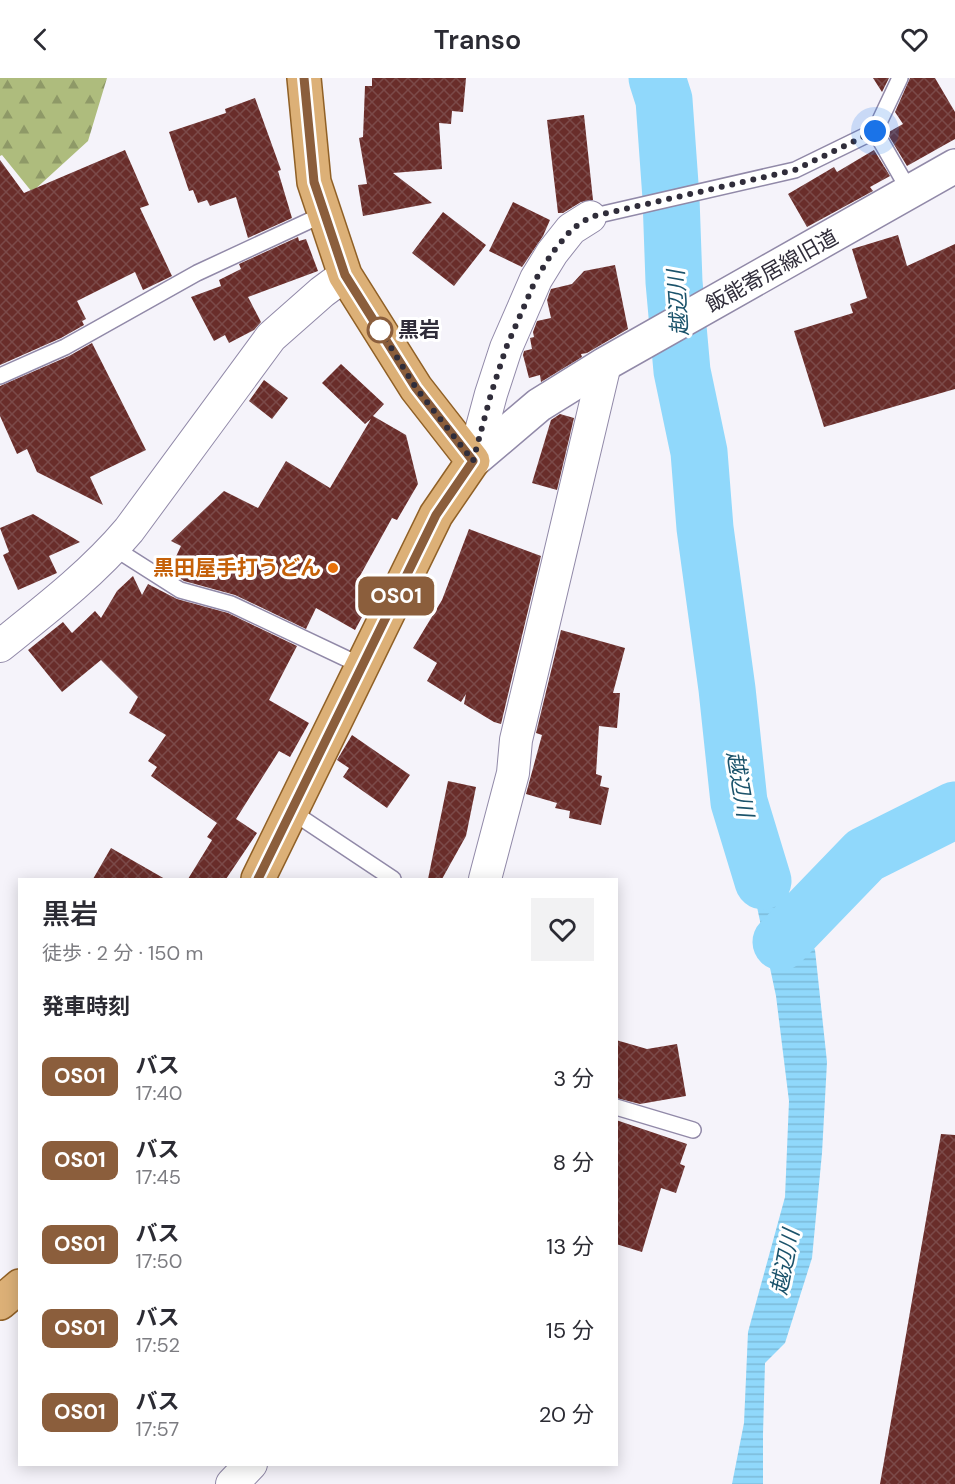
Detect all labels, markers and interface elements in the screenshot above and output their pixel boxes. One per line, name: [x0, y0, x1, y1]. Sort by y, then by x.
text: Transo: [434, 22, 521, 57]
icon: back: [24, 23, 57, 56]
icon: heart: [898, 23, 931, 56]
your location: [860, 116, 890, 146]
street label: 飯能寄居線旧道: [701, 223, 843, 319]
water label: 越辺川: [661, 267, 695, 337]
place label: 黒岩: [398, 316, 440, 344]
marker: 黒岩: [367, 317, 393, 343]
place label: 黒田屋手打うどん: [153, 554, 321, 582]
marker: 黒田屋手打うどん: [326, 561, 340, 575]
line badge: OS01: [354, 576, 438, 616]
text: OS01: [370, 582, 422, 610]
water label: 越辺川: [720, 749, 760, 821]
text: 黒岩: [42, 896, 98, 933]
button: heart: [531, 898, 594, 961]
text: 徒歩 · 2 分 · 150 m: [42, 940, 203, 966]
text: 発車時刻: [42, 992, 130, 1021]
text: バス: [136, 1051, 180, 1080]
text: OS01: [54, 1062, 106, 1090]
text: 3 分: [553, 1064, 594, 1093]
text: 17:40: [136, 1080, 182, 1106]
text: バス: [136, 1135, 180, 1164]
text: OS01: [54, 1146, 106, 1174]
text: 8 分: [553, 1148, 594, 1177]
text: 17:45: [136, 1164, 181, 1190]
text: バス: [136, 1219, 180, 1248]
water label: 越辺川: [764, 1225, 806, 1297]
text: OS01: [54, 1230, 106, 1258]
text: 13 分: [546, 1232, 594, 1261]
text: 17:50: [136, 1248, 182, 1274]
text: バス: [136, 1303, 180, 1332]
text: OS01: [54, 1314, 106, 1342]
text: 15 分: [546, 1316, 594, 1345]
text: 17:52: [136, 1332, 180, 1358]
text: バス: [136, 1387, 180, 1416]
text: OS01: [54, 1398, 106, 1426]
text: 20 分: [539, 1400, 594, 1429]
text: 17:57: [136, 1416, 179, 1442]

